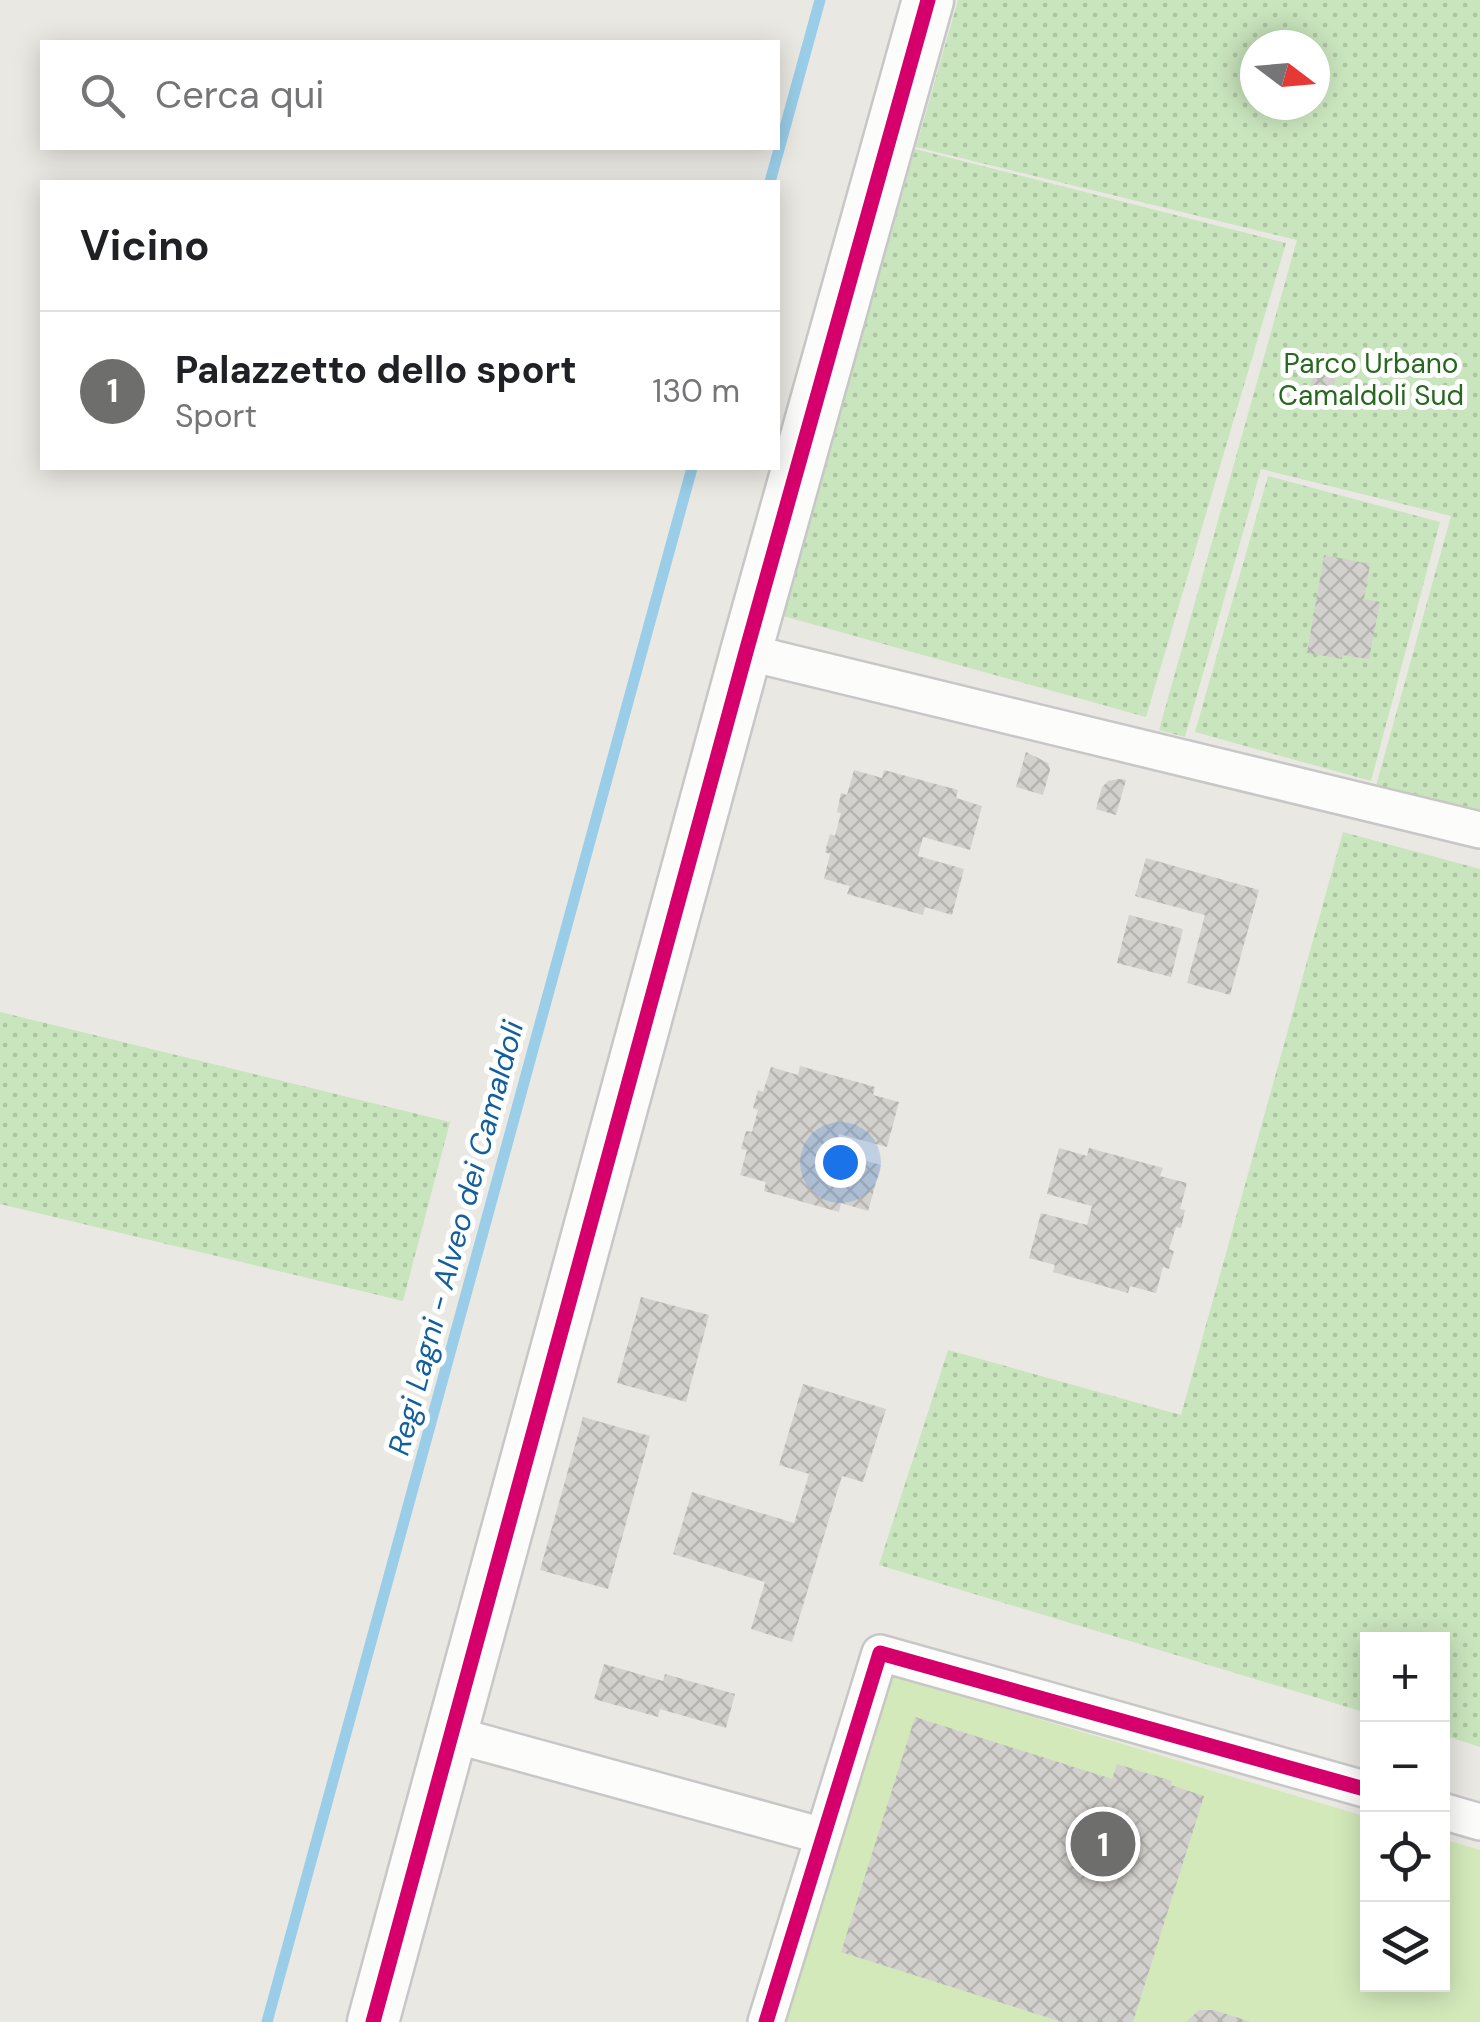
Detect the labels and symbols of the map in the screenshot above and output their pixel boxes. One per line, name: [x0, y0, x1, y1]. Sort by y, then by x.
north arrow: [1240, 30, 1330, 120]
park label: Parco Urbano Camaldoli Sud: [1278, 345, 1464, 414]
water label: Regi Lagni - Alveo dei Camaldoli: [379, 1016, 533, 1459]
your location: [815, 1137, 866, 1188]
pin: 1: [1070, 1806, 1136, 1882]

